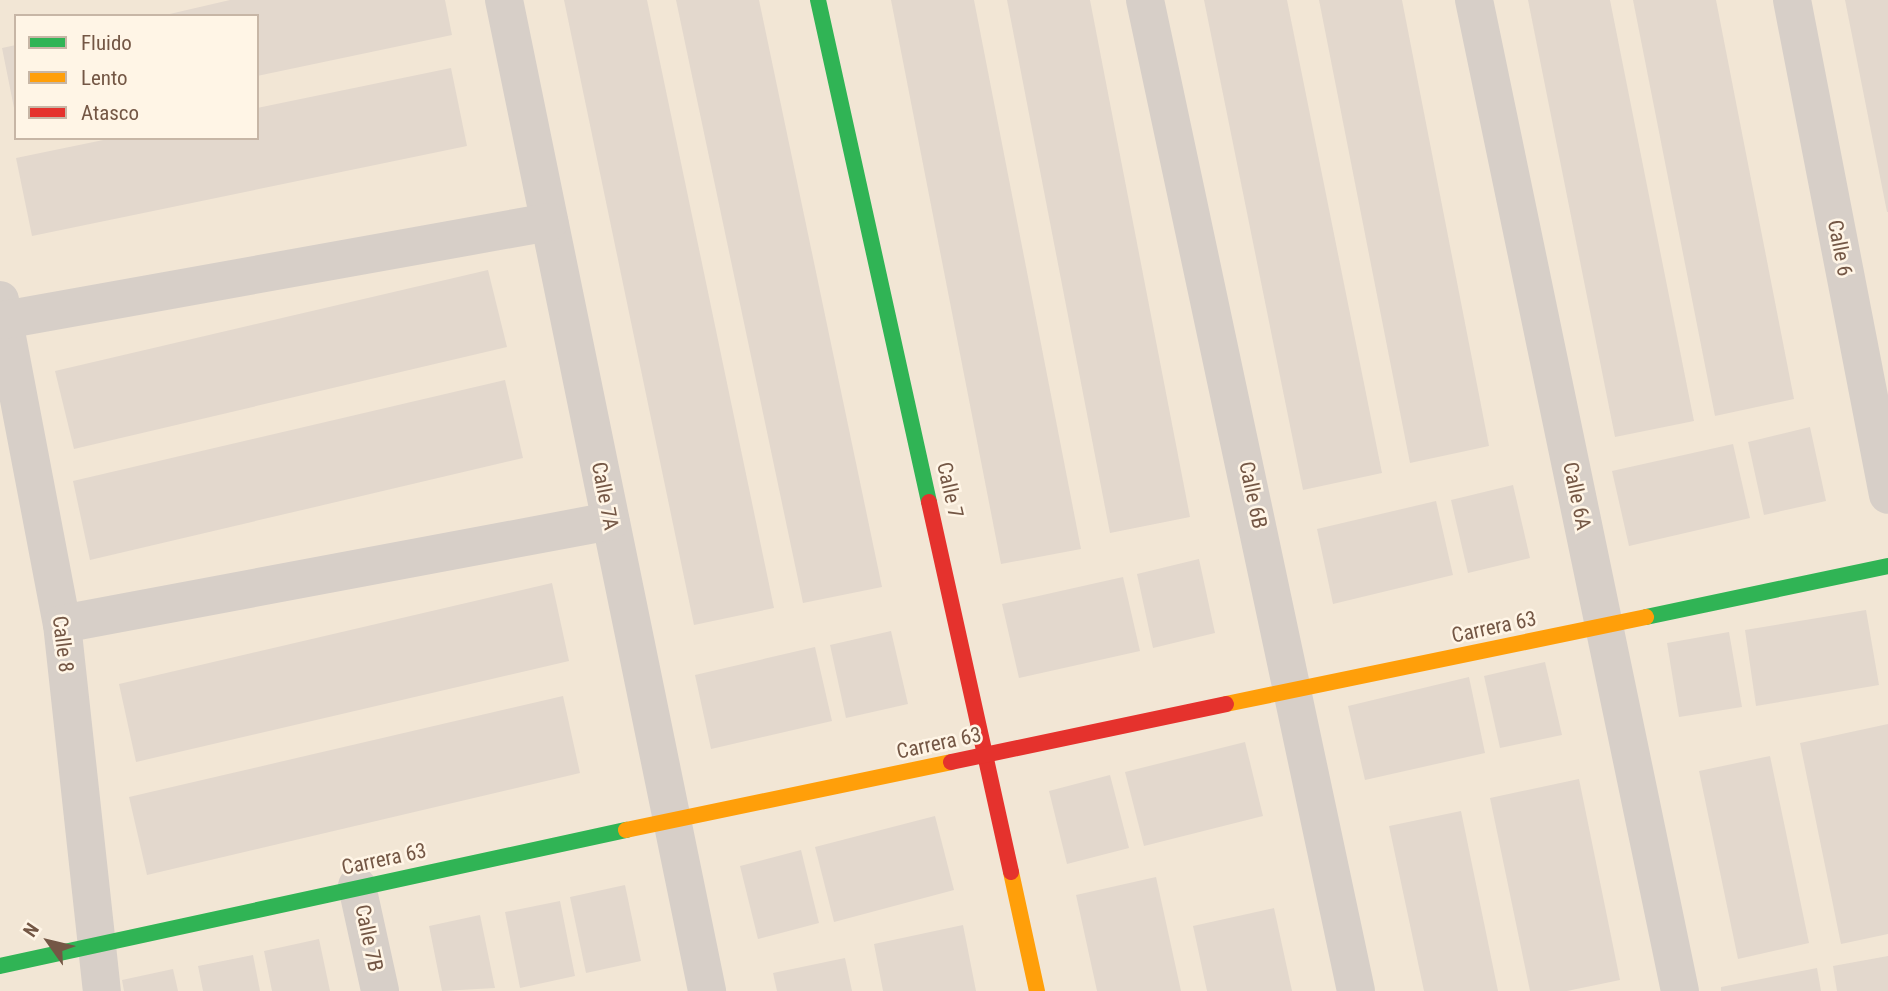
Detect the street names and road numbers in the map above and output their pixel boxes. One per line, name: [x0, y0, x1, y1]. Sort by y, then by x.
street label: Calle 6: [1822, 218, 1858, 278]
street label: Calle 6B: [1234, 459, 1272, 531]
street label: Calle 7A: [586, 460, 624, 532]
street label: Calle 7: [931, 460, 969, 520]
street label: Calle 6A: [1558, 460, 1596, 532]
street label: Carrera 63: [1449, 606, 1539, 648]
street label: Calle 8: [47, 614, 79, 674]
street label: Carrera 63: [894, 722, 984, 764]
street label: Carrera 63: [339, 838, 429, 880]
street label: Calle 7B: [350, 902, 388, 974]

